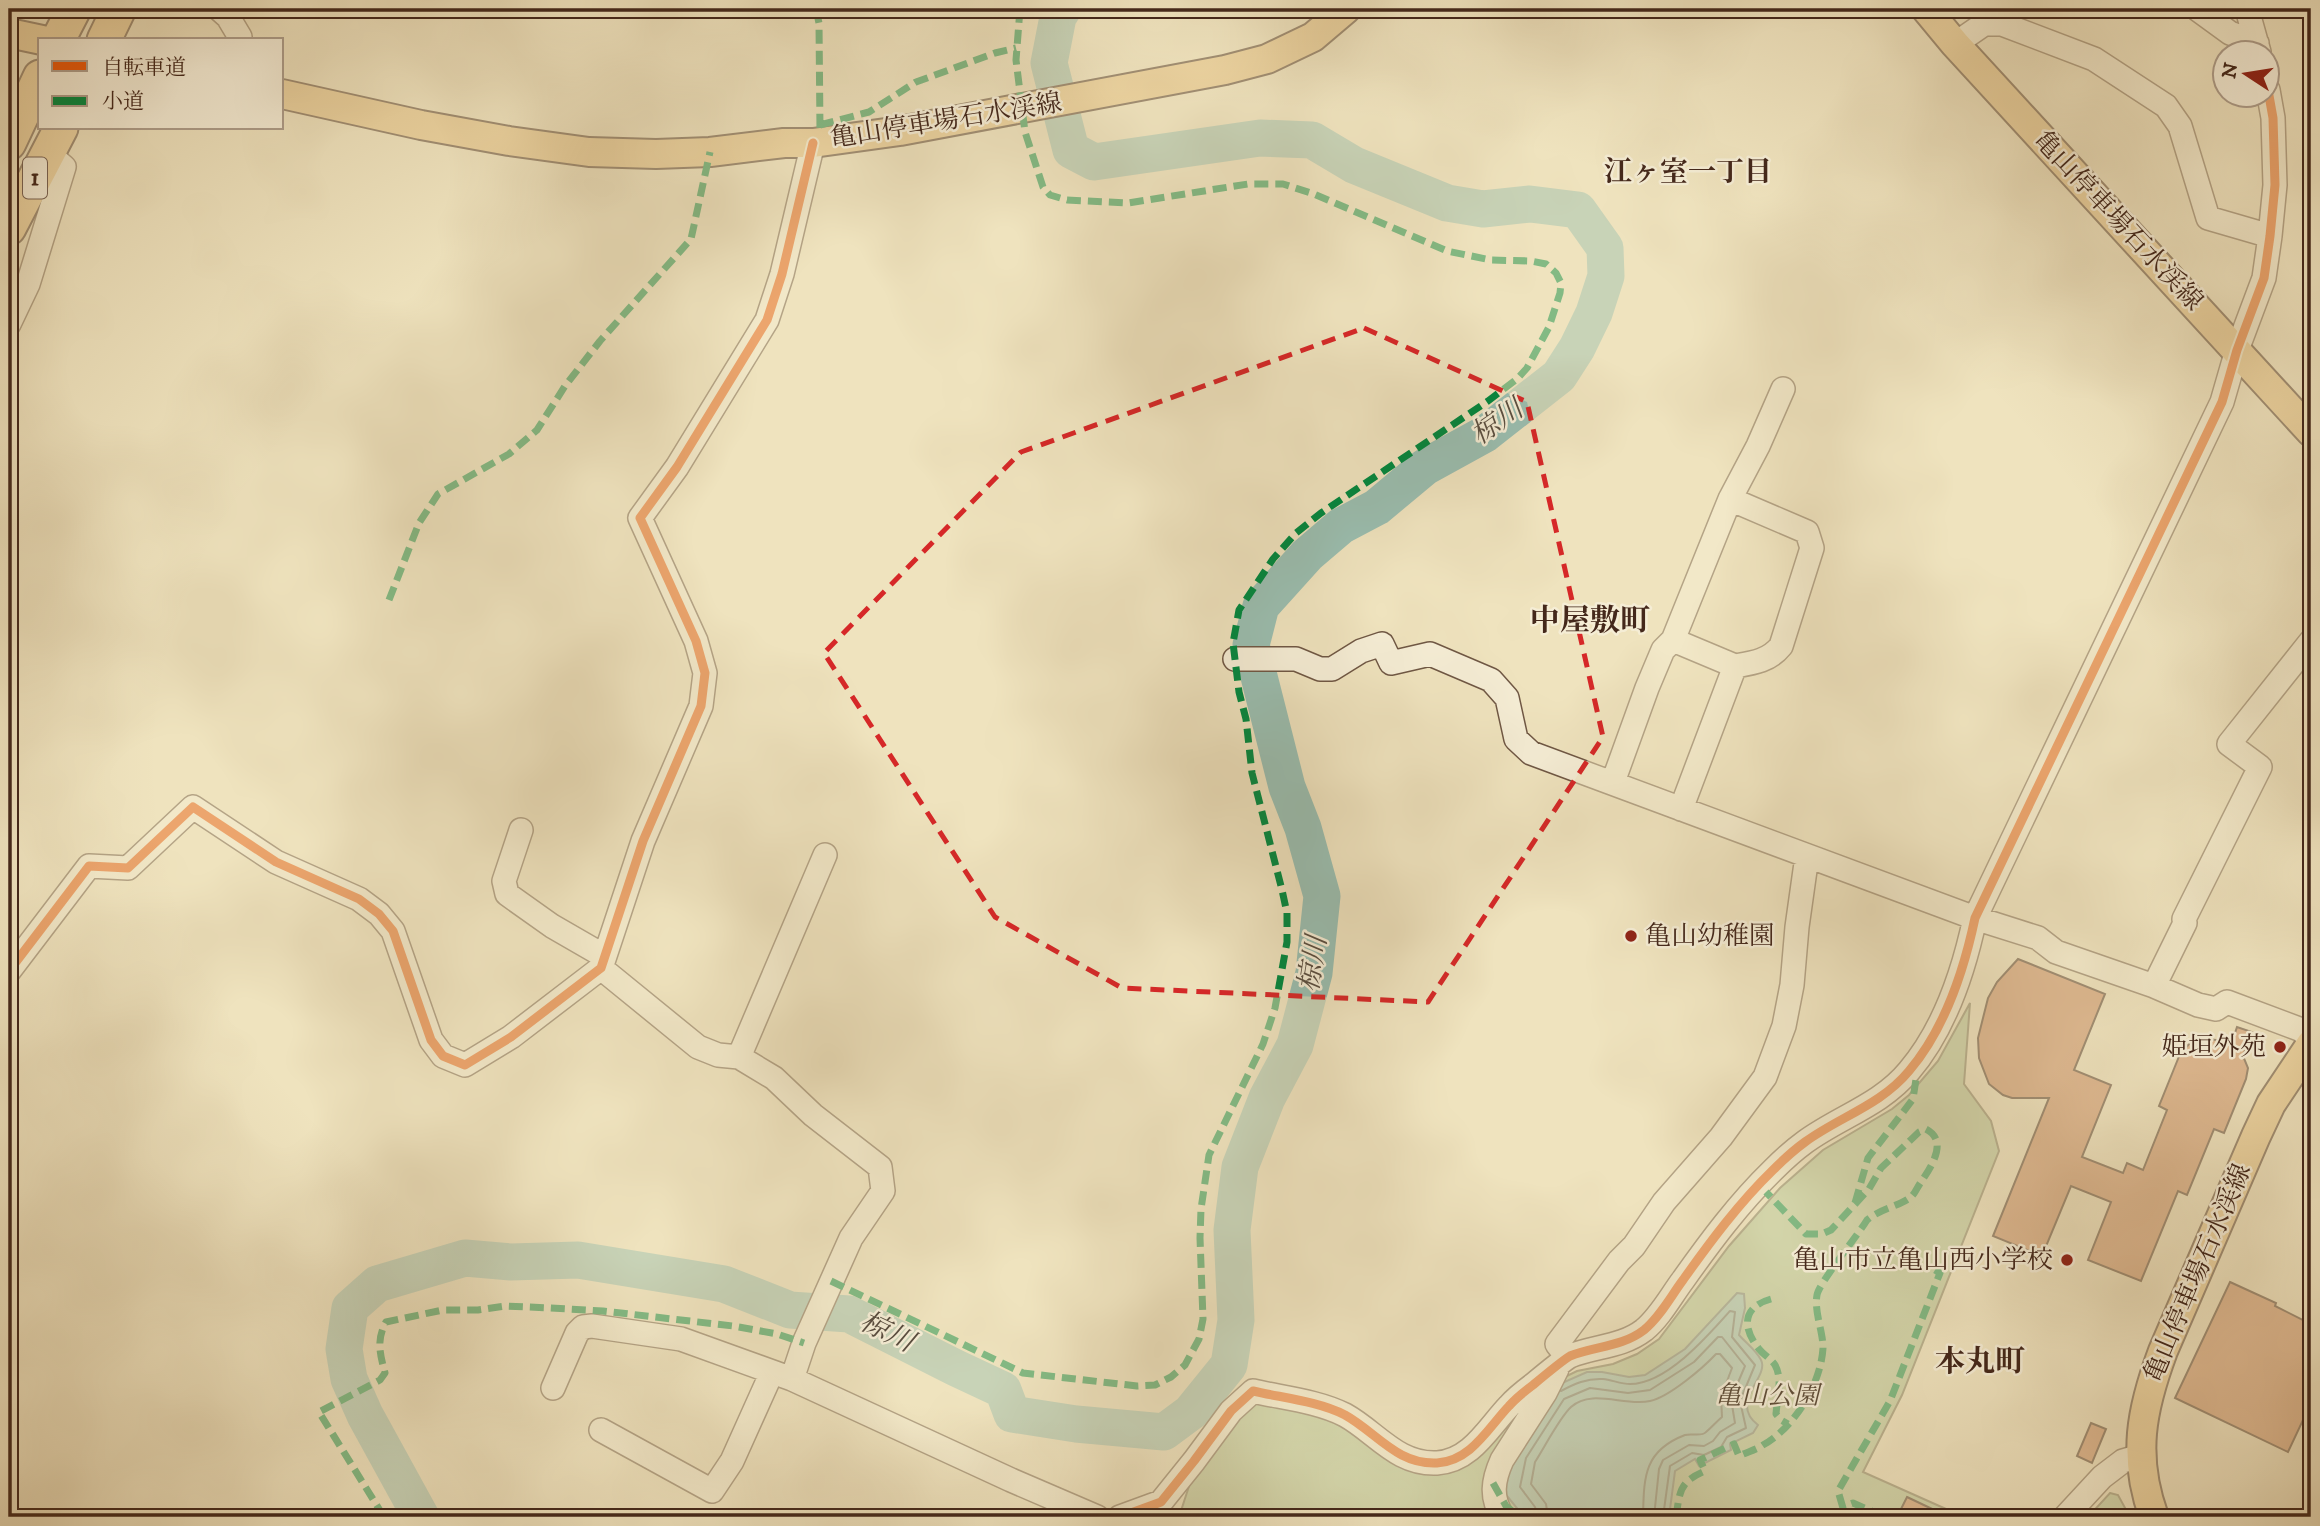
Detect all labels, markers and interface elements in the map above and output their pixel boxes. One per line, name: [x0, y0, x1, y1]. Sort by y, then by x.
legend: [38, 38, 284, 130]
north arrow: [2212, 38, 2282, 108]
text: 自転車道: [102, 55, 186, 81]
text: N: [2218, 60, 2244, 81]
street label: 亀山停車場石水渓線: [828, 86, 1064, 156]
text: 小道: [102, 89, 144, 115]
street label: 亀山停車場石水渓線: [2026, 124, 2210, 318]
district label: 江ヶ室一丁目: [1604, 155, 1772, 190]
road number: 1: [23, 158, 47, 198]
water label: 椋川: [1464, 390, 1532, 452]
district label: 中屋敷町: [1530, 603, 1650, 640]
place label: 亀山幼稚園: [1645, 920, 1775, 953]
marker: 亀山幼稚園: [1623, 928, 1639, 944]
water label: 椋川: [1291, 931, 1335, 994]
place label: 姫垣外苑: [2162, 1031, 2266, 1064]
marker: 姫垣外苑: [2272, 1039, 2288, 1055]
street label: 亀山停車場石水渓線: [2137, 1159, 2259, 1387]
place label: 亀山市立亀山西小学校: [1793, 1244, 2053, 1277]
marker: 亀山市立亀山西小学校: [2059, 1252, 2075, 1268]
water label: 椋川: [854, 1304, 923, 1361]
district label: 本丸町: [1935, 1344, 2025, 1381]
park label: 亀山公園: [1715, 1380, 1823, 1413]

